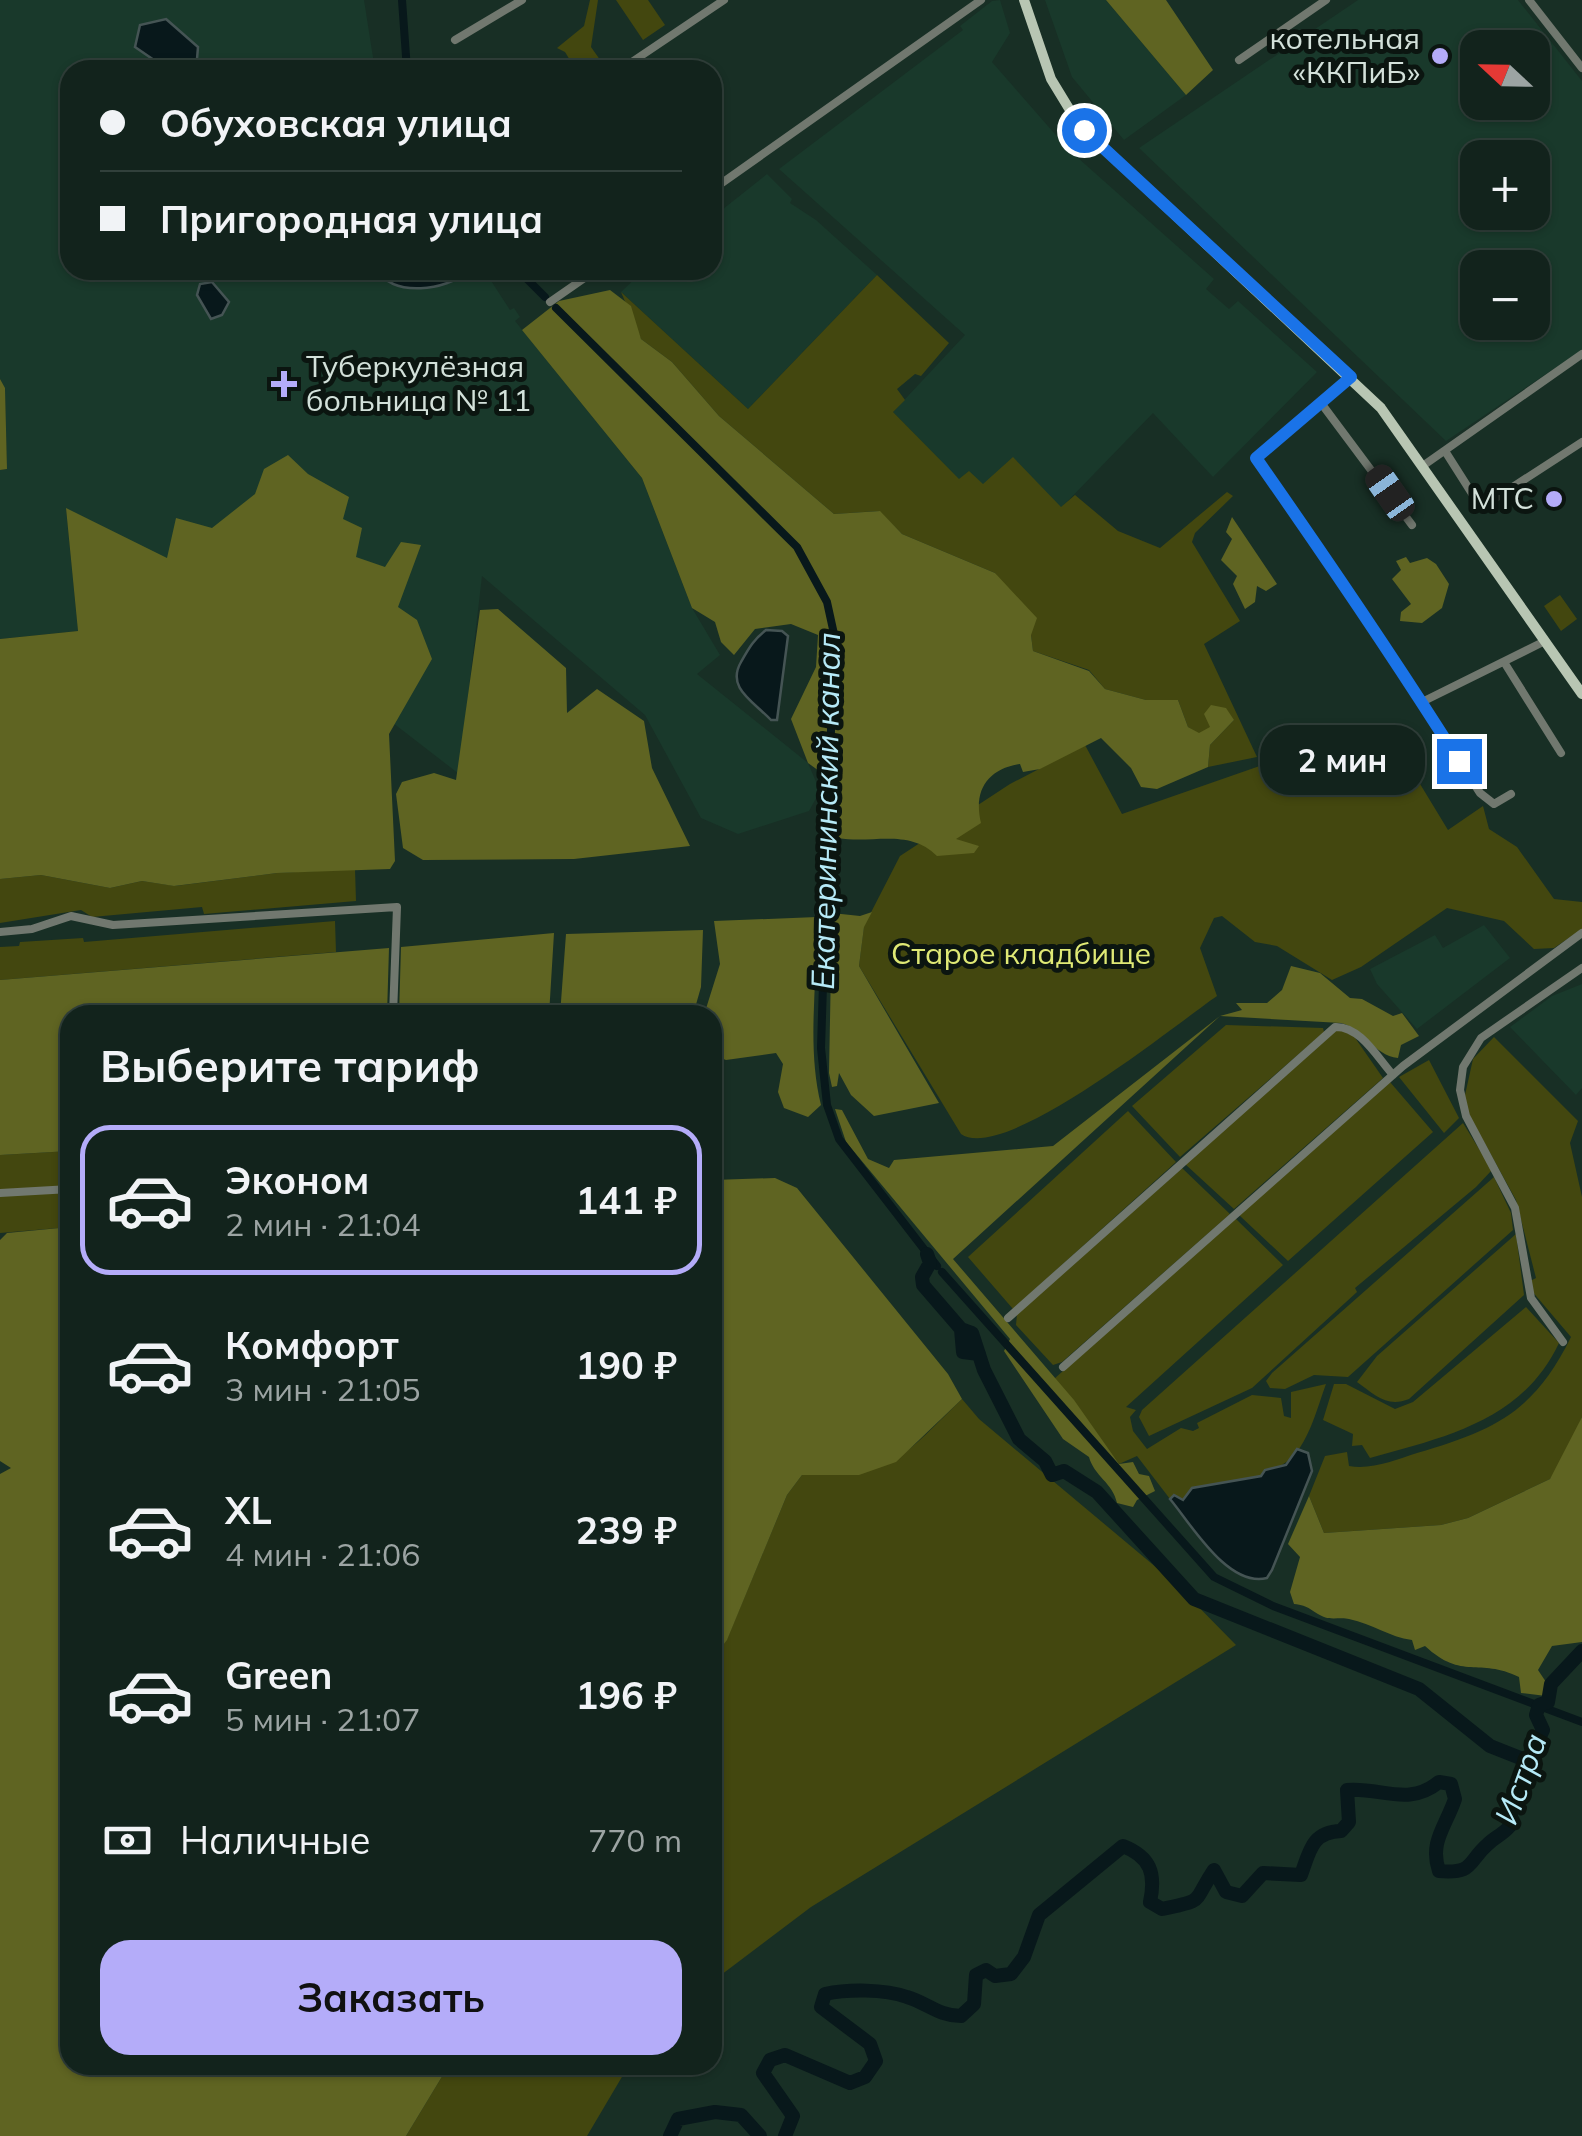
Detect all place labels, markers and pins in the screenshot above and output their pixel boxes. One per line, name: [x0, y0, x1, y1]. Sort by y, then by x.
place label: котельная «ККПиБ»: [1269, 19, 1420, 91]
marker: котельная «ККПиБ»: [1429, 45, 1451, 67]
place label: Туберкулёзная больница № 11: [306, 347, 531, 419]
marker: Туберкулёзная больница № 11: [271, 371, 297, 397]
place label: МТС: [1471, 479, 1534, 517]
marker: МТС: [1543, 488, 1565, 510]

